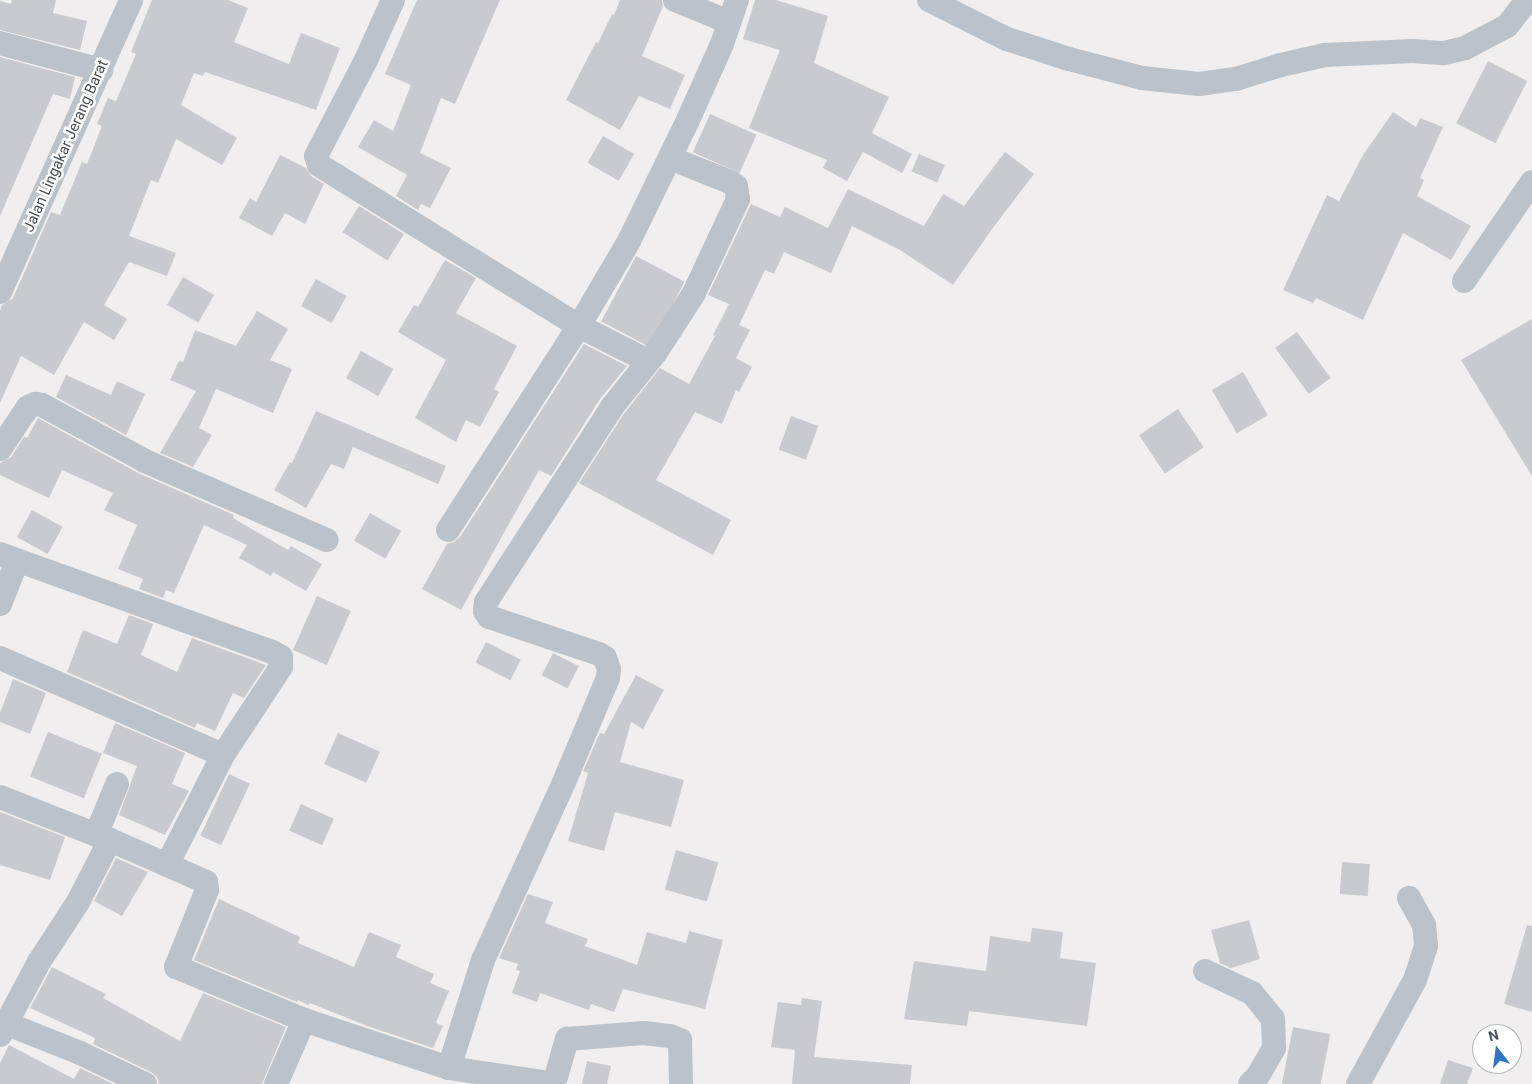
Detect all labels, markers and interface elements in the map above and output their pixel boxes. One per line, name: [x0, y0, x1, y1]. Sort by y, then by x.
street label: Jalan Lingakar Jerang Barat: [20, 57, 112, 235]
north arrow: [1472, 1024, 1522, 1074]
text: N: [1487, 1026, 1500, 1044]

